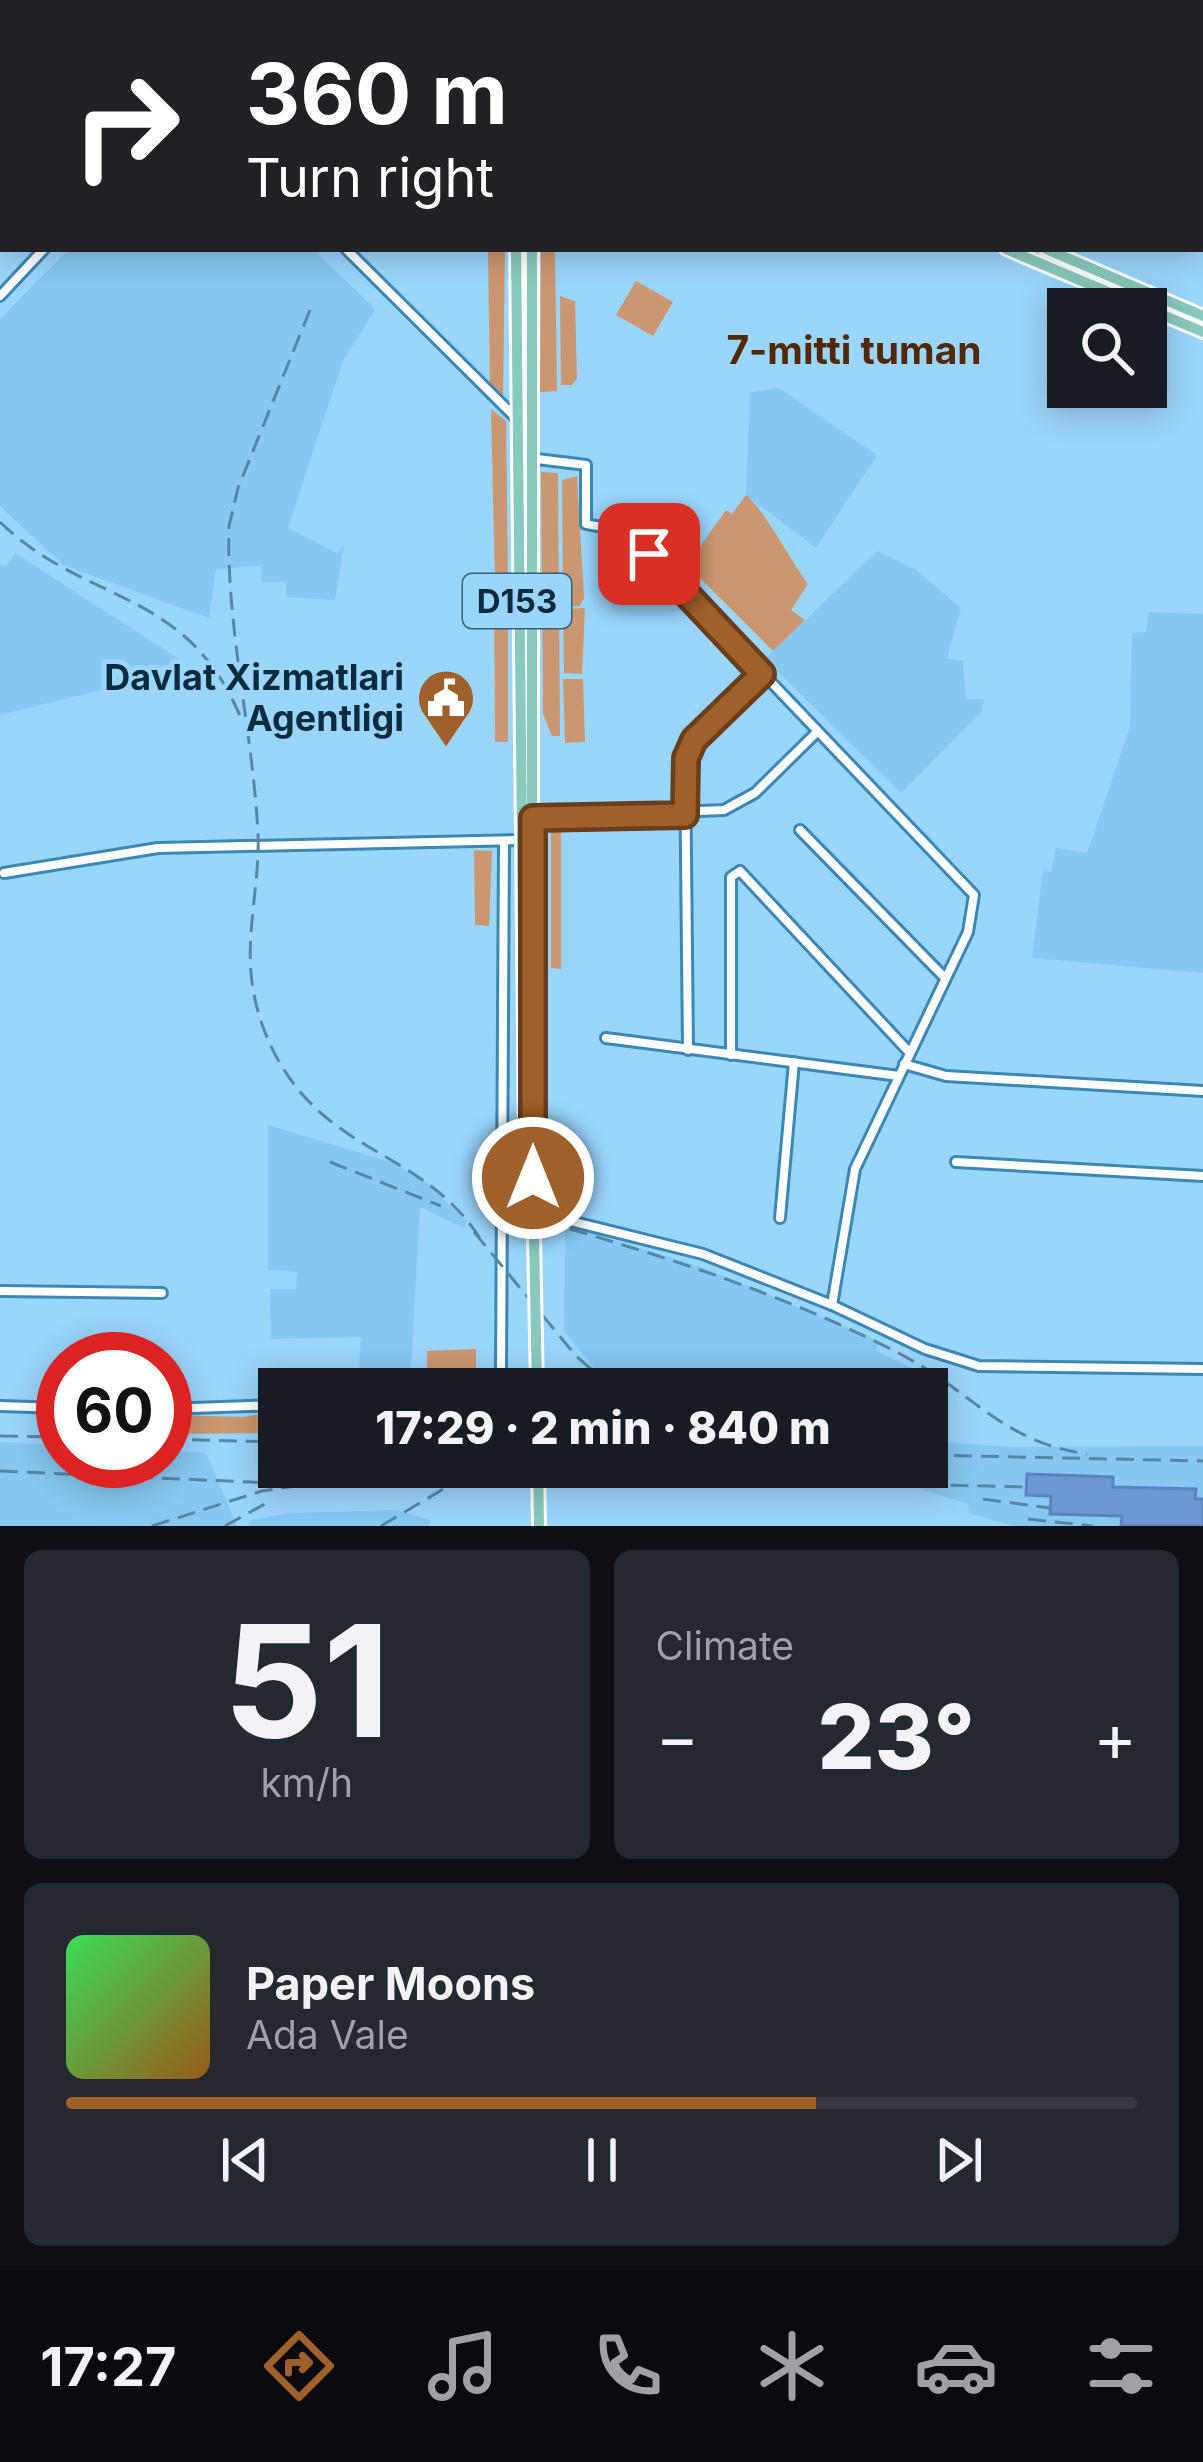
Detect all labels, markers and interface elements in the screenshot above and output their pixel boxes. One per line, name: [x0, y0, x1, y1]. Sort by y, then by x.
text: 360 m: [246, 43, 508, 144]
icon: right: [48, 48, 204, 204]
text: Turn right: [246, 145, 494, 210]
map controls: [1047, 288, 1167, 408]
button: search: [1047, 288, 1167, 408]
district label: 7-mitti tuman: [726, 326, 982, 373]
pin: [598, 503, 700, 605]
icon: arrive: [616, 521, 682, 587]
road number: D153: [463, 574, 571, 628]
place label: Davlat Xizmatlari Agentligi: [104, 655, 404, 740]
public building icon: Davlat Xizmatlari Agentligi: [415, 667, 477, 749]
position arrow: [470, 1115, 596, 1241]
speed limit sign: 60: [36, 1332, 192, 1488]
text: 17:29 · 2 min · 840 m: [375, 1400, 831, 1455]
text: 51: [223, 1586, 390, 1775]
text: Climate: [656, 1622, 794, 1669]
text: 23°: [817, 1682, 975, 1791]
text: −: [656, 1697, 699, 1777]
text: +: [1093, 1697, 1137, 1777]
text: km/h: [260, 1759, 353, 1806]
text: Paper Moons: [246, 1956, 535, 2011]
text: Ada Vale: [246, 2011, 409, 2058]
icon: previous: [212, 2127, 278, 2193]
icon: pause: [569, 2127, 635, 2193]
icon: next: [926, 2127, 992, 2193]
icon: directions: [257, 2324, 341, 2408]
icon: music: [421, 2324, 505, 2408]
icon: phone: [586, 2324, 670, 2408]
icon: climate: [750, 2324, 834, 2408]
icon: car: [914, 2324, 998, 2408]
icon: filters: [1079, 2324, 1163, 2408]
text: 17:27: [40, 2334, 177, 2399]

